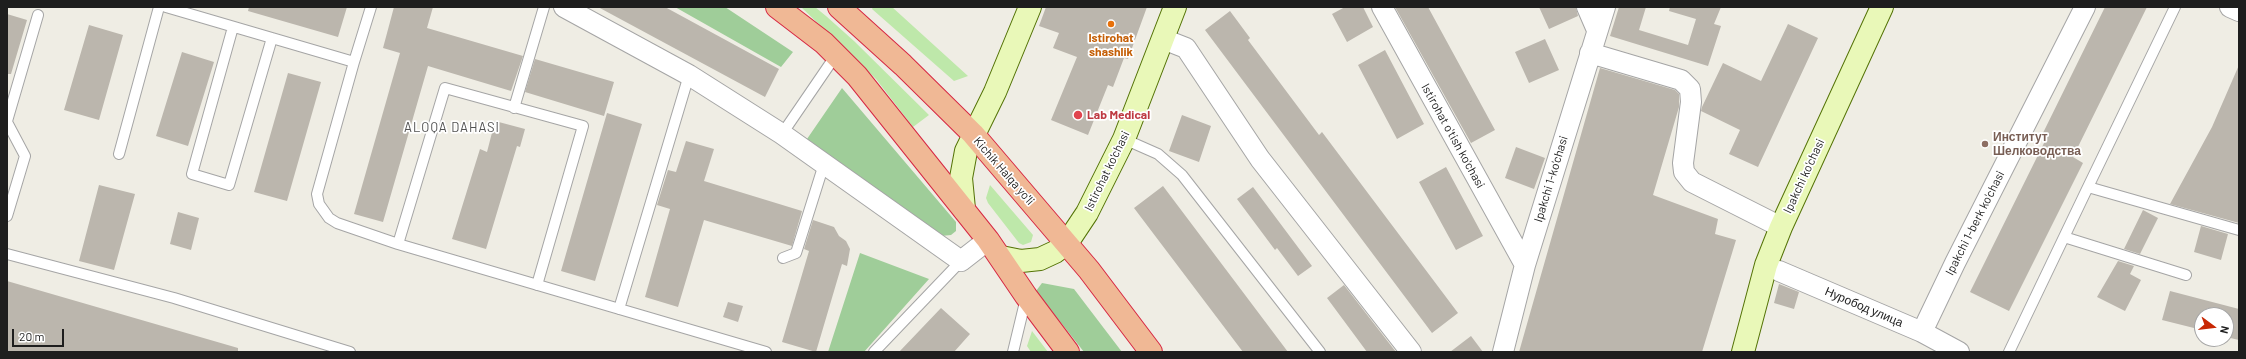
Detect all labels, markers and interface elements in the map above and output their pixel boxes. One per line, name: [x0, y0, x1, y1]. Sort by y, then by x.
marker: Istirohat shashlik: [1106, 19, 1116, 29]
place label: Istirohat shashlik: [1088, 31, 1134, 59]
street label: Istirohat o'tish ko'chasi: [1418, 81, 1488, 191]
place label: Lab Medical: [1087, 108, 1150, 122]
marker: Lab Medical: [1072, 109, 1084, 121]
district label: ALOQA DAHASI: [404, 120, 500, 136]
street label: Istirohat ko'chasi: [1081, 129, 1133, 213]
place label: Институт Шелководства: [1993, 130, 2081, 158]
street label: Kichik Halqa yo'li: [970, 134, 1038, 208]
street label: Ipakchi 1-ko'chasi: [1531, 134, 1571, 224]
street label: Ipakchi ko'chasi: [1780, 136, 1828, 216]
marker: Институт Шелководства: [1980, 139, 1990, 149]
street label: Ipakchi 1-berk ko'chasi: [1942, 168, 2008, 278]
street label: Нуробод улица: [1823, 284, 1905, 330]
north arrow: [2194, 307, 2234, 347]
scale bar: [14, 321, 66, 347]
text: N: [2218, 325, 2232, 335]
text: 20 m: [19, 329, 45, 343]

